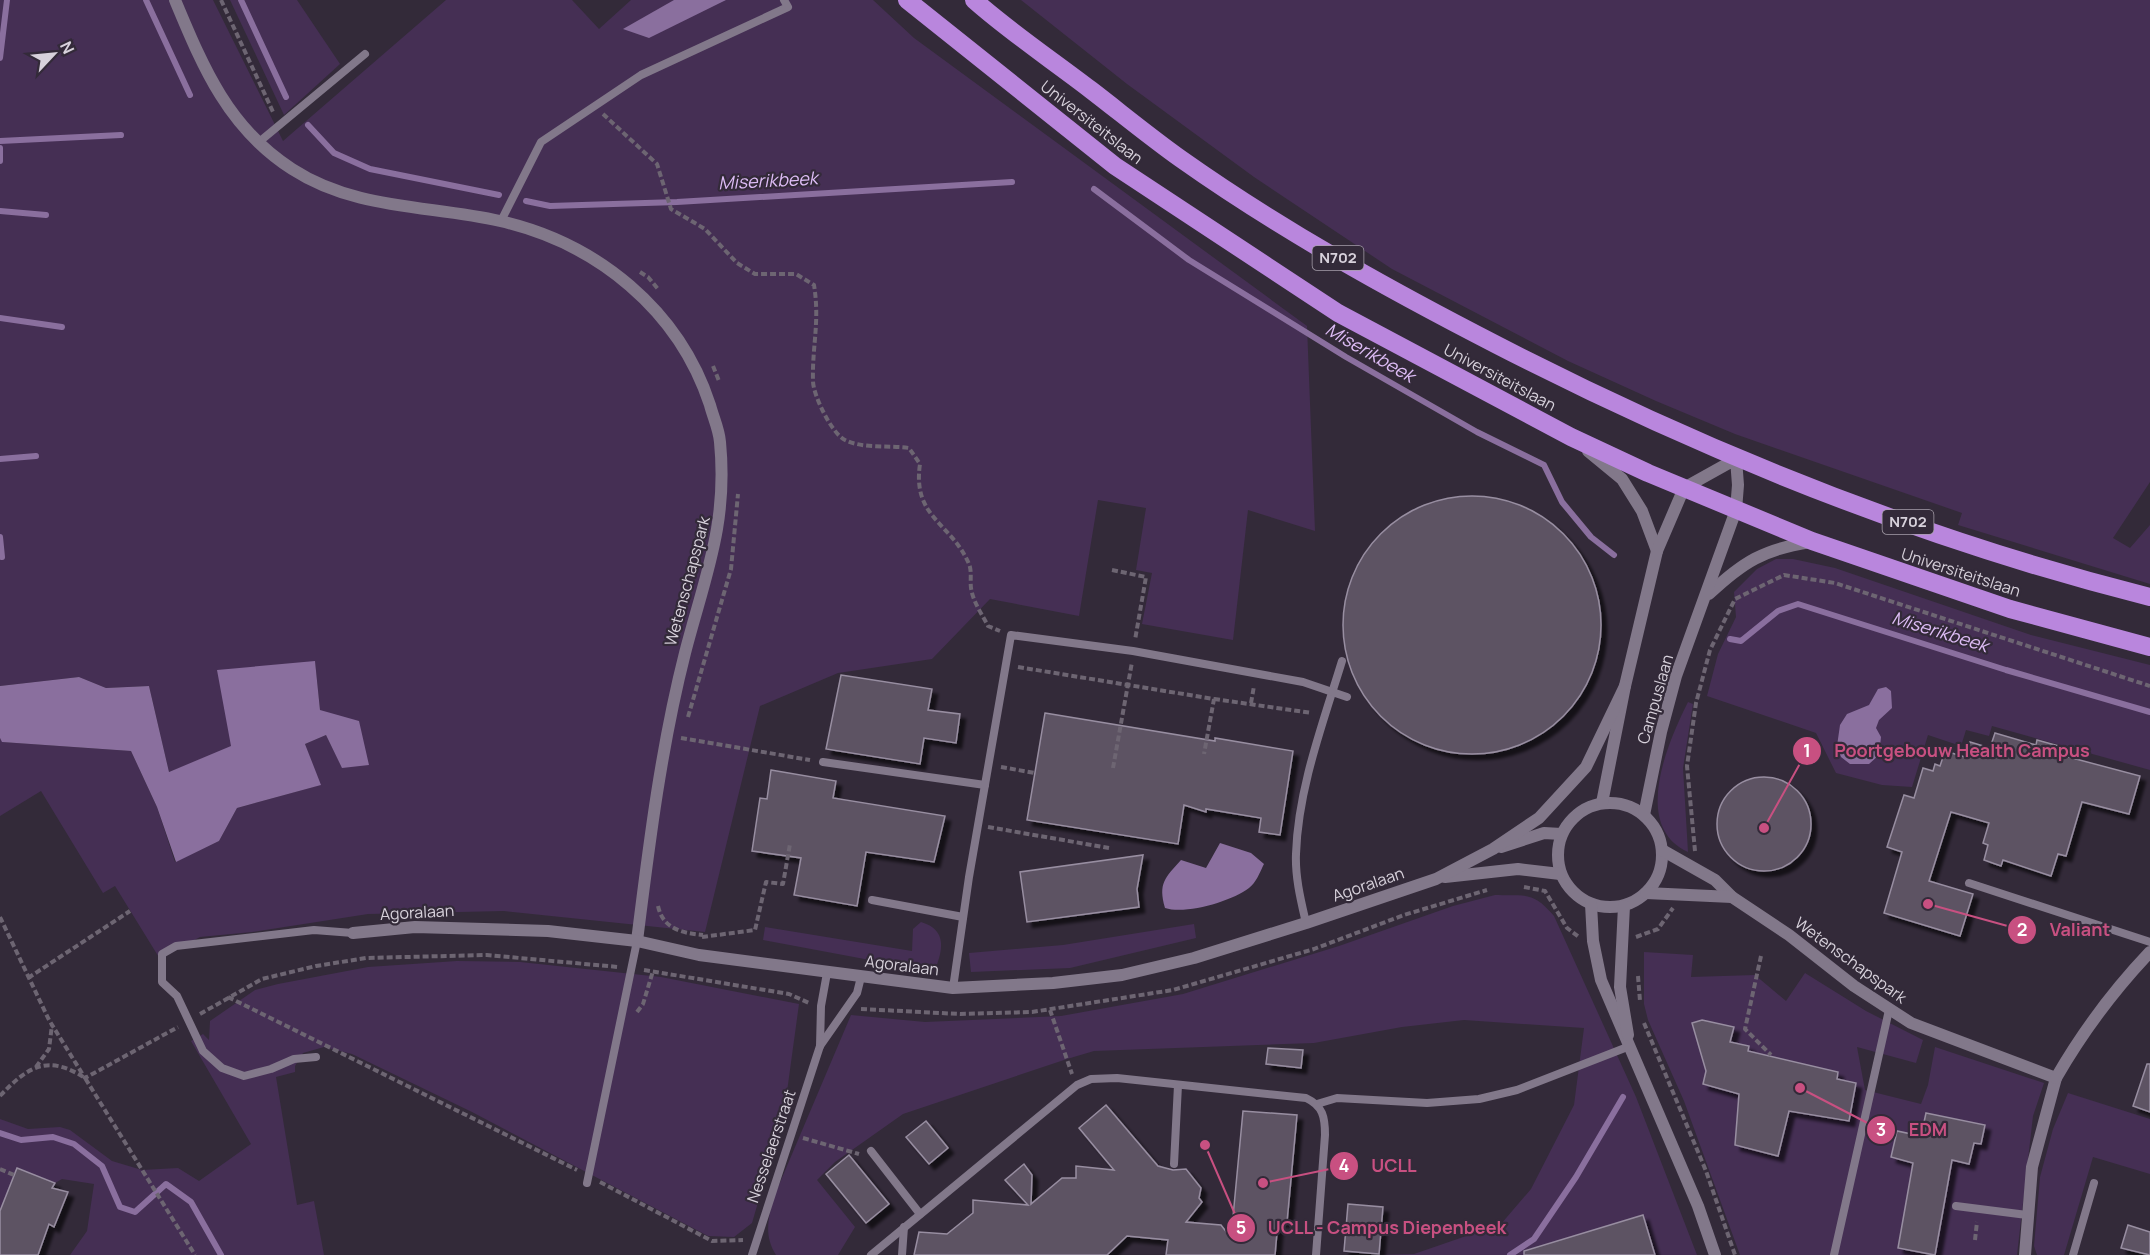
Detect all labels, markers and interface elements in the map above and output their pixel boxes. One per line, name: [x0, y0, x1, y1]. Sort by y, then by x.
north arrow: [24, 24, 84, 84]
text: N: [55, 37, 80, 57]
street label: Universiteitslaan: [1036, 75, 1148, 169]
water label: Miserikbeek: [718, 165, 821, 195]
road number: N702: [1312, 246, 1364, 270]
water label: Miserikbeek: [1321, 317, 1422, 389]
street label: Universiteitslaan: [1440, 338, 1560, 416]
road number: N702: [1882, 510, 1934, 534]
street label: Wetenschapspark: [659, 513, 715, 648]
street label: Universiteitslaan: [1899, 542, 2023, 602]
water label: Miserikbeek: [1889, 605, 1994, 658]
street label: Campuslaan: [1632, 652, 1678, 746]
callout: Poortgebouw Health Campus: [1792, 733, 2102, 769]
text: 1: [1803, 738, 1811, 762]
text: Poortgebouw Health Campus: [1834, 738, 2090, 762]
street label: Agoralaan: [1329, 861, 1407, 907]
street label: Agoralaan: [379, 899, 455, 925]
street label: Wetenschapspark: [1791, 912, 1912, 1009]
callout: Valiant: [2007, 912, 2122, 948]
text: 2: [2017, 917, 2027, 941]
text: Valiant: [2050, 917, 2110, 941]
street label: Agoralaan: [864, 950, 940, 980]
street label: Nesselaerstraat: [741, 1086, 801, 1206]
callout: EDM: [1866, 1112, 1959, 1148]
text: 3: [1876, 1117, 1886, 1141]
text: EDM: [1909, 1117, 1947, 1141]
callout: UCLL: [1329, 1148, 1429, 1184]
text: 4: [1339, 1153, 1350, 1177]
text: UCLL: [1371, 1153, 1417, 1177]
callout: UCLL - Campus Diepenbeek: [1226, 1210, 1519, 1246]
text: 5: [1236, 1215, 1246, 1239]
text: UCLL - Campus Diepenbeek: [1268, 1215, 1508, 1239]

